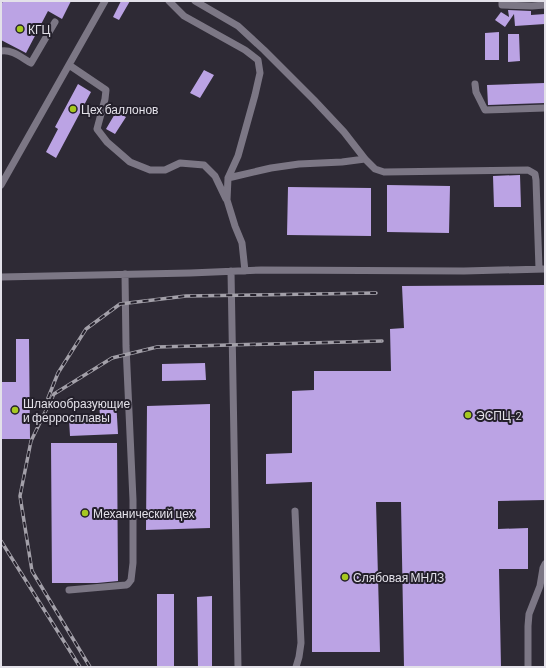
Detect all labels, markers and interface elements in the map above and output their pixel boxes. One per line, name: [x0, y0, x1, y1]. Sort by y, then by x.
place label: КГЦ: [28, 22, 50, 37]
marker: КГЦ: [15, 24, 25, 34]
place label: Цех баллонов: [81, 102, 158, 117]
marker: Цех баллонов: [68, 104, 78, 114]
place label: Шлакообразующие и ферросплавы: [23, 396, 130, 425]
marker: Шлакообразующие и ферросплавы: [10, 405, 20, 415]
place label: ЭСПЦ-2: [476, 408, 522, 423]
marker: ЭСПЦ-2: [463, 410, 473, 420]
place label: Механический цех: [93, 506, 195, 521]
marker: Механический цех: [80, 508, 90, 518]
place label: Слябовая МНЛЗ: [353, 570, 444, 584]
marker: Слябовая МНЛЗ: [340, 572, 350, 582]

